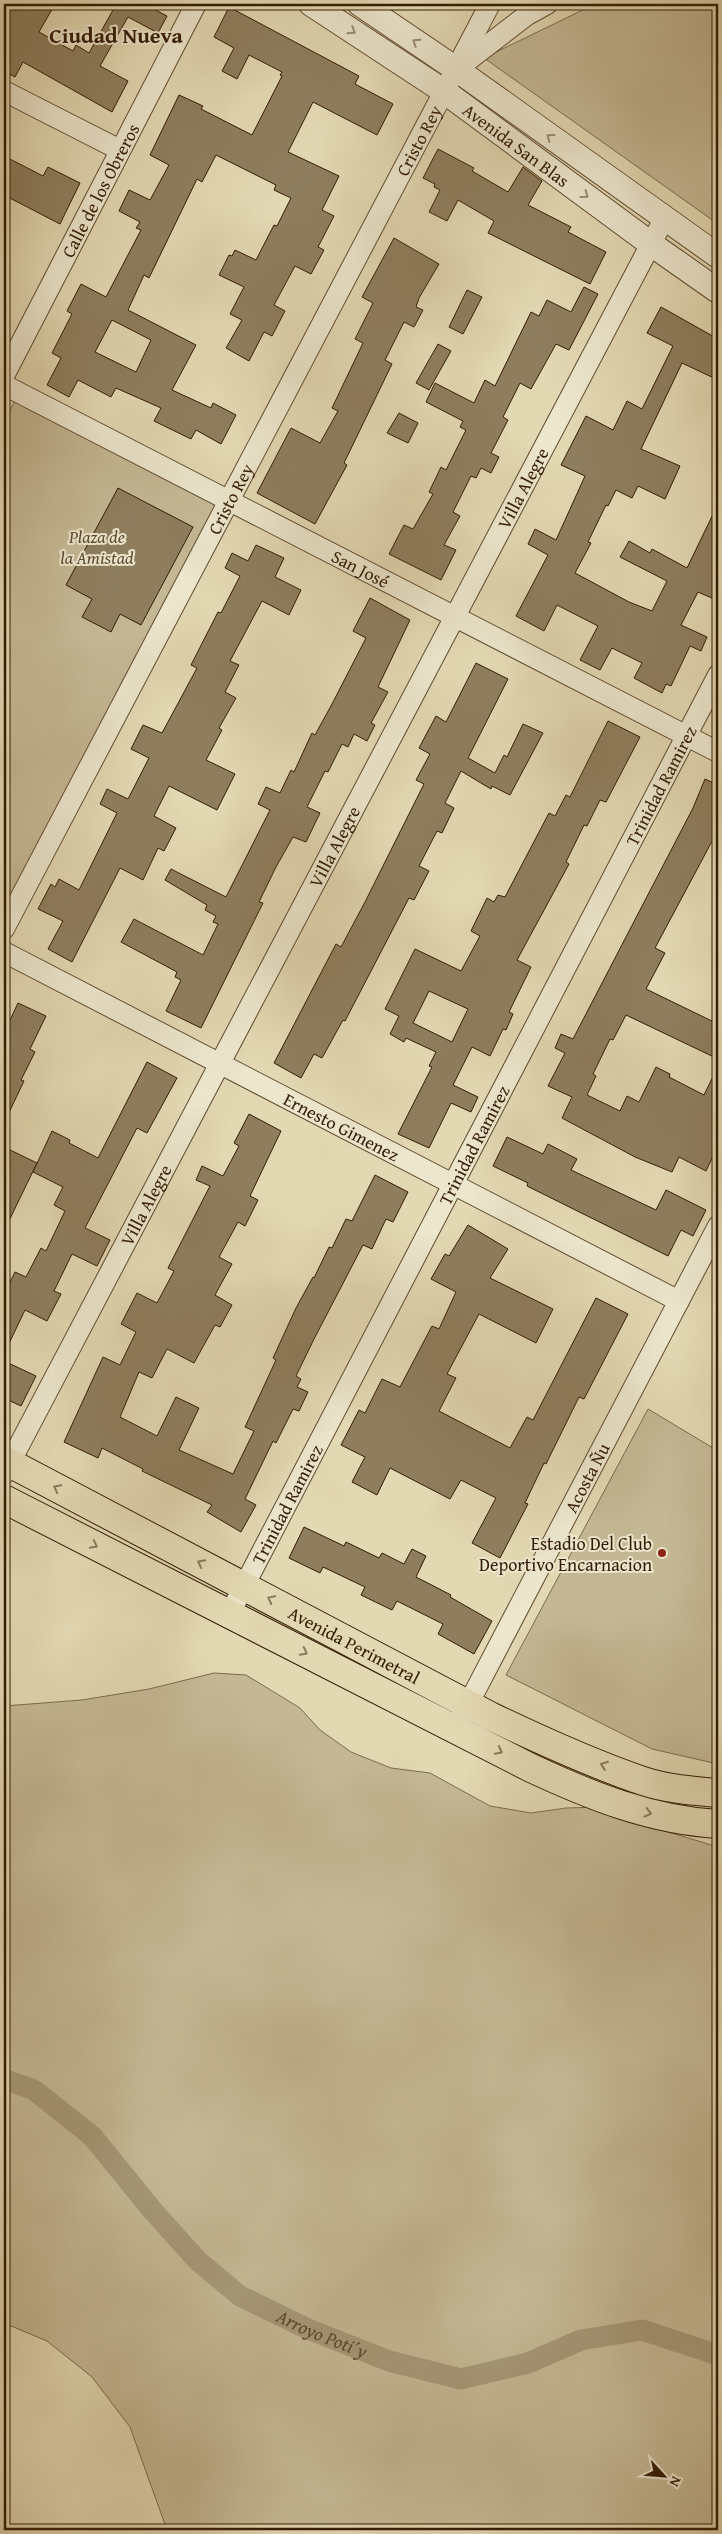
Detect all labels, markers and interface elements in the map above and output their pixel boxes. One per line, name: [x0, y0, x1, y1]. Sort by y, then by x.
district label: Ciudad Nueva: [49, 19, 183, 51]
one-way arrow: [347, 24, 356, 34]
one-way arrow: [412, 39, 422, 48]
street label: Avenida San Blas: [457, 96, 575, 193]
street label: Cristo Rey: [389, 100, 448, 180]
street label: Calle de los Obreros: [54, 118, 146, 262]
one-way arrow: [547, 134, 556, 142]
one-way arrow: [579, 190, 588, 198]
street label: Villa Alegre: [490, 443, 555, 533]
street label: Cristo Rey: [200, 458, 260, 539]
park label: Plaza de la Amistad: [60, 523, 134, 571]
street label: San José: [327, 542, 394, 594]
street label: Trinidad Ramirez: [618, 721, 703, 850]
street label: Villa Alegre: [301, 801, 367, 892]
street label: Trinidad Ramirez: [431, 1080, 516, 1209]
street label: Ernesto Gimenez: [279, 1085, 404, 1168]
street label: Villa Alegre: [113, 1159, 178, 1250]
street label: Acosta Ñu: [557, 1438, 616, 1517]
street label: Trinidad Ramirez: [244, 1439, 329, 1569]
one-way arrow: [54, 1484, 63, 1494]
place label: Estadio Del Club Deportivo Encarnacion: [479, 1530, 652, 1578]
one-way arrow: [89, 1539, 98, 1549]
marker: Estadio Del Club Deportivo Encarnacion: [656, 1547, 668, 1559]
one-way arrow: [197, 1559, 206, 1569]
one-way arrow: [267, 1595, 276, 1605]
street label: Avenida Perimetral: [284, 1599, 425, 1690]
one-way arrow: [299, 1646, 308, 1656]
one-way arrow: [493, 1745, 502, 1755]
one-way arrow: [600, 1761, 608, 1771]
one-way arrow: [644, 1807, 653, 1818]
water label: Arroyo Poti´y: [271, 2301, 372, 2365]
north arrow: [640, 2452, 690, 2502]
text: N: [664, 2473, 687, 2491]

